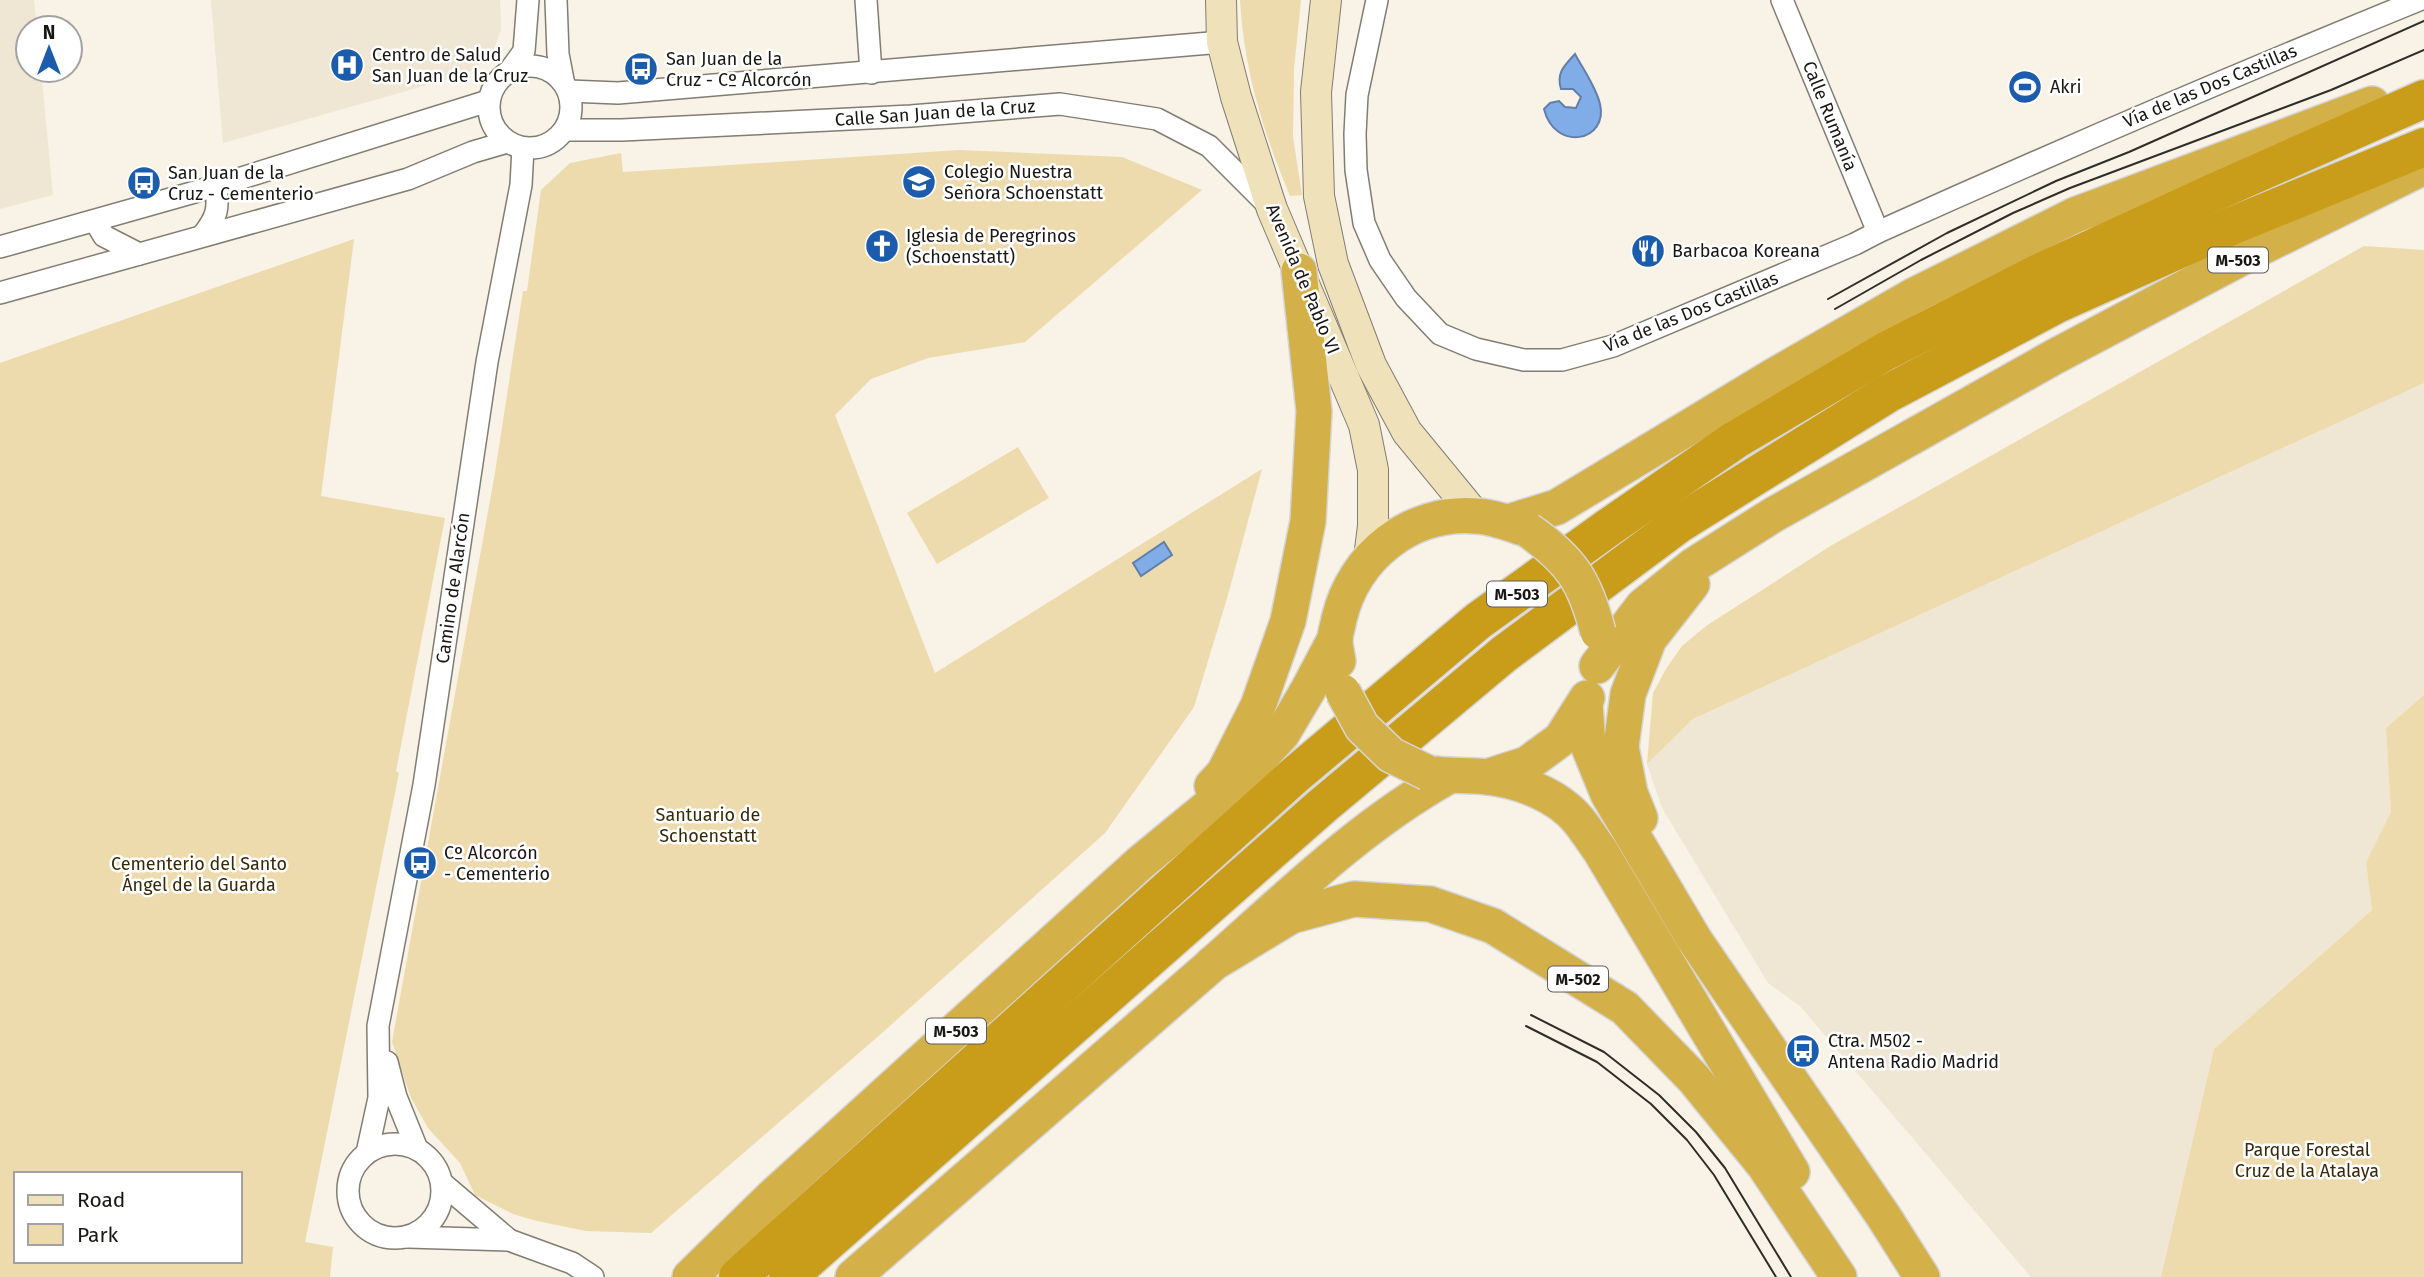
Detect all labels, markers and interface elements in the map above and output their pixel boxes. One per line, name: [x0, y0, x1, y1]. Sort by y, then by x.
north arrow: [14, 14, 84, 84]
text: N: [43, 21, 55, 44]
street label: Vía de las Dos Castillas: [2120, 39, 2300, 133]
place label: Centro de Salud San Juan de la Cruz: [372, 44, 528, 87]
hospital icon: Centro de Salud San Juan de la Cruz: [328, 46, 366, 84]
place label: San Juan de la Cruz - Cº Alcorcón: [666, 48, 812, 91]
bus stop icon: San Juan de la Cruz - Cº Alcorcón: [622, 50, 660, 88]
street label: Calle Rumanía: [1798, 58, 1862, 174]
sports icon: Akri: [2006, 68, 2044, 106]
place label: Akri: [2050, 76, 2082, 98]
street label: Calle San Juan de la Cruz: [834, 95, 1036, 131]
place label: Colegio Nuestra Señora Schoenstatt: [944, 161, 1103, 204]
place label: San Juan de la Cruz - Cementerio: [168, 162, 314, 205]
school or university icon: Colegio Nuestra Señora Schoenstatt: [900, 163, 938, 201]
bus stop icon: San Juan de la Cruz - Cementerio: [125, 164, 163, 202]
street label: Avenida de Pablo VI: [1261, 201, 1345, 357]
place label: Iglesia de Peregrinos (Schoenstatt): [906, 225, 1076, 268]
church icon: Iglesia de Peregrinos (Schoenstatt): [863, 227, 901, 265]
restaurant icon: Barbacoa Koreana: [1629, 232, 1667, 270]
place label: Barbacoa Koreana: [1672, 240, 1820, 262]
road number: M-503: [2208, 248, 2268, 272]
street label: Vía de las Dos Castillas: [1600, 267, 1782, 357]
street label: Camino de Alarcón: [432, 511, 474, 665]
road number: M-503: [1487, 582, 1547, 607]
park label: Santuario de Schoenstatt: [656, 804, 760, 847]
place label: Cº Alcorcón - Cementerio: [444, 842, 550, 885]
bus stop icon: Cº Alcorcón - Cementerio: [401, 844, 439, 882]
park label: Cementerio del Santo Ángel de la Guarda: [111, 853, 287, 896]
road number: M-502: [1548, 967, 1608, 992]
road number: M-503: [926, 1018, 986, 1044]
place label: Ctra. M502 - Antena Radio Madrid: [1828, 1030, 1999, 1073]
bus stop icon: Ctra. M502 - Antena Radio Madrid: [1784, 1032, 1822, 1070]
park label: Parque Forestal Cruz de la Atalaya: [2235, 1139, 2379, 1182]
legend: [14, 1172, 242, 1263]
text: Road: [77, 1187, 125, 1213]
text: Park: [77, 1222, 119, 1248]

